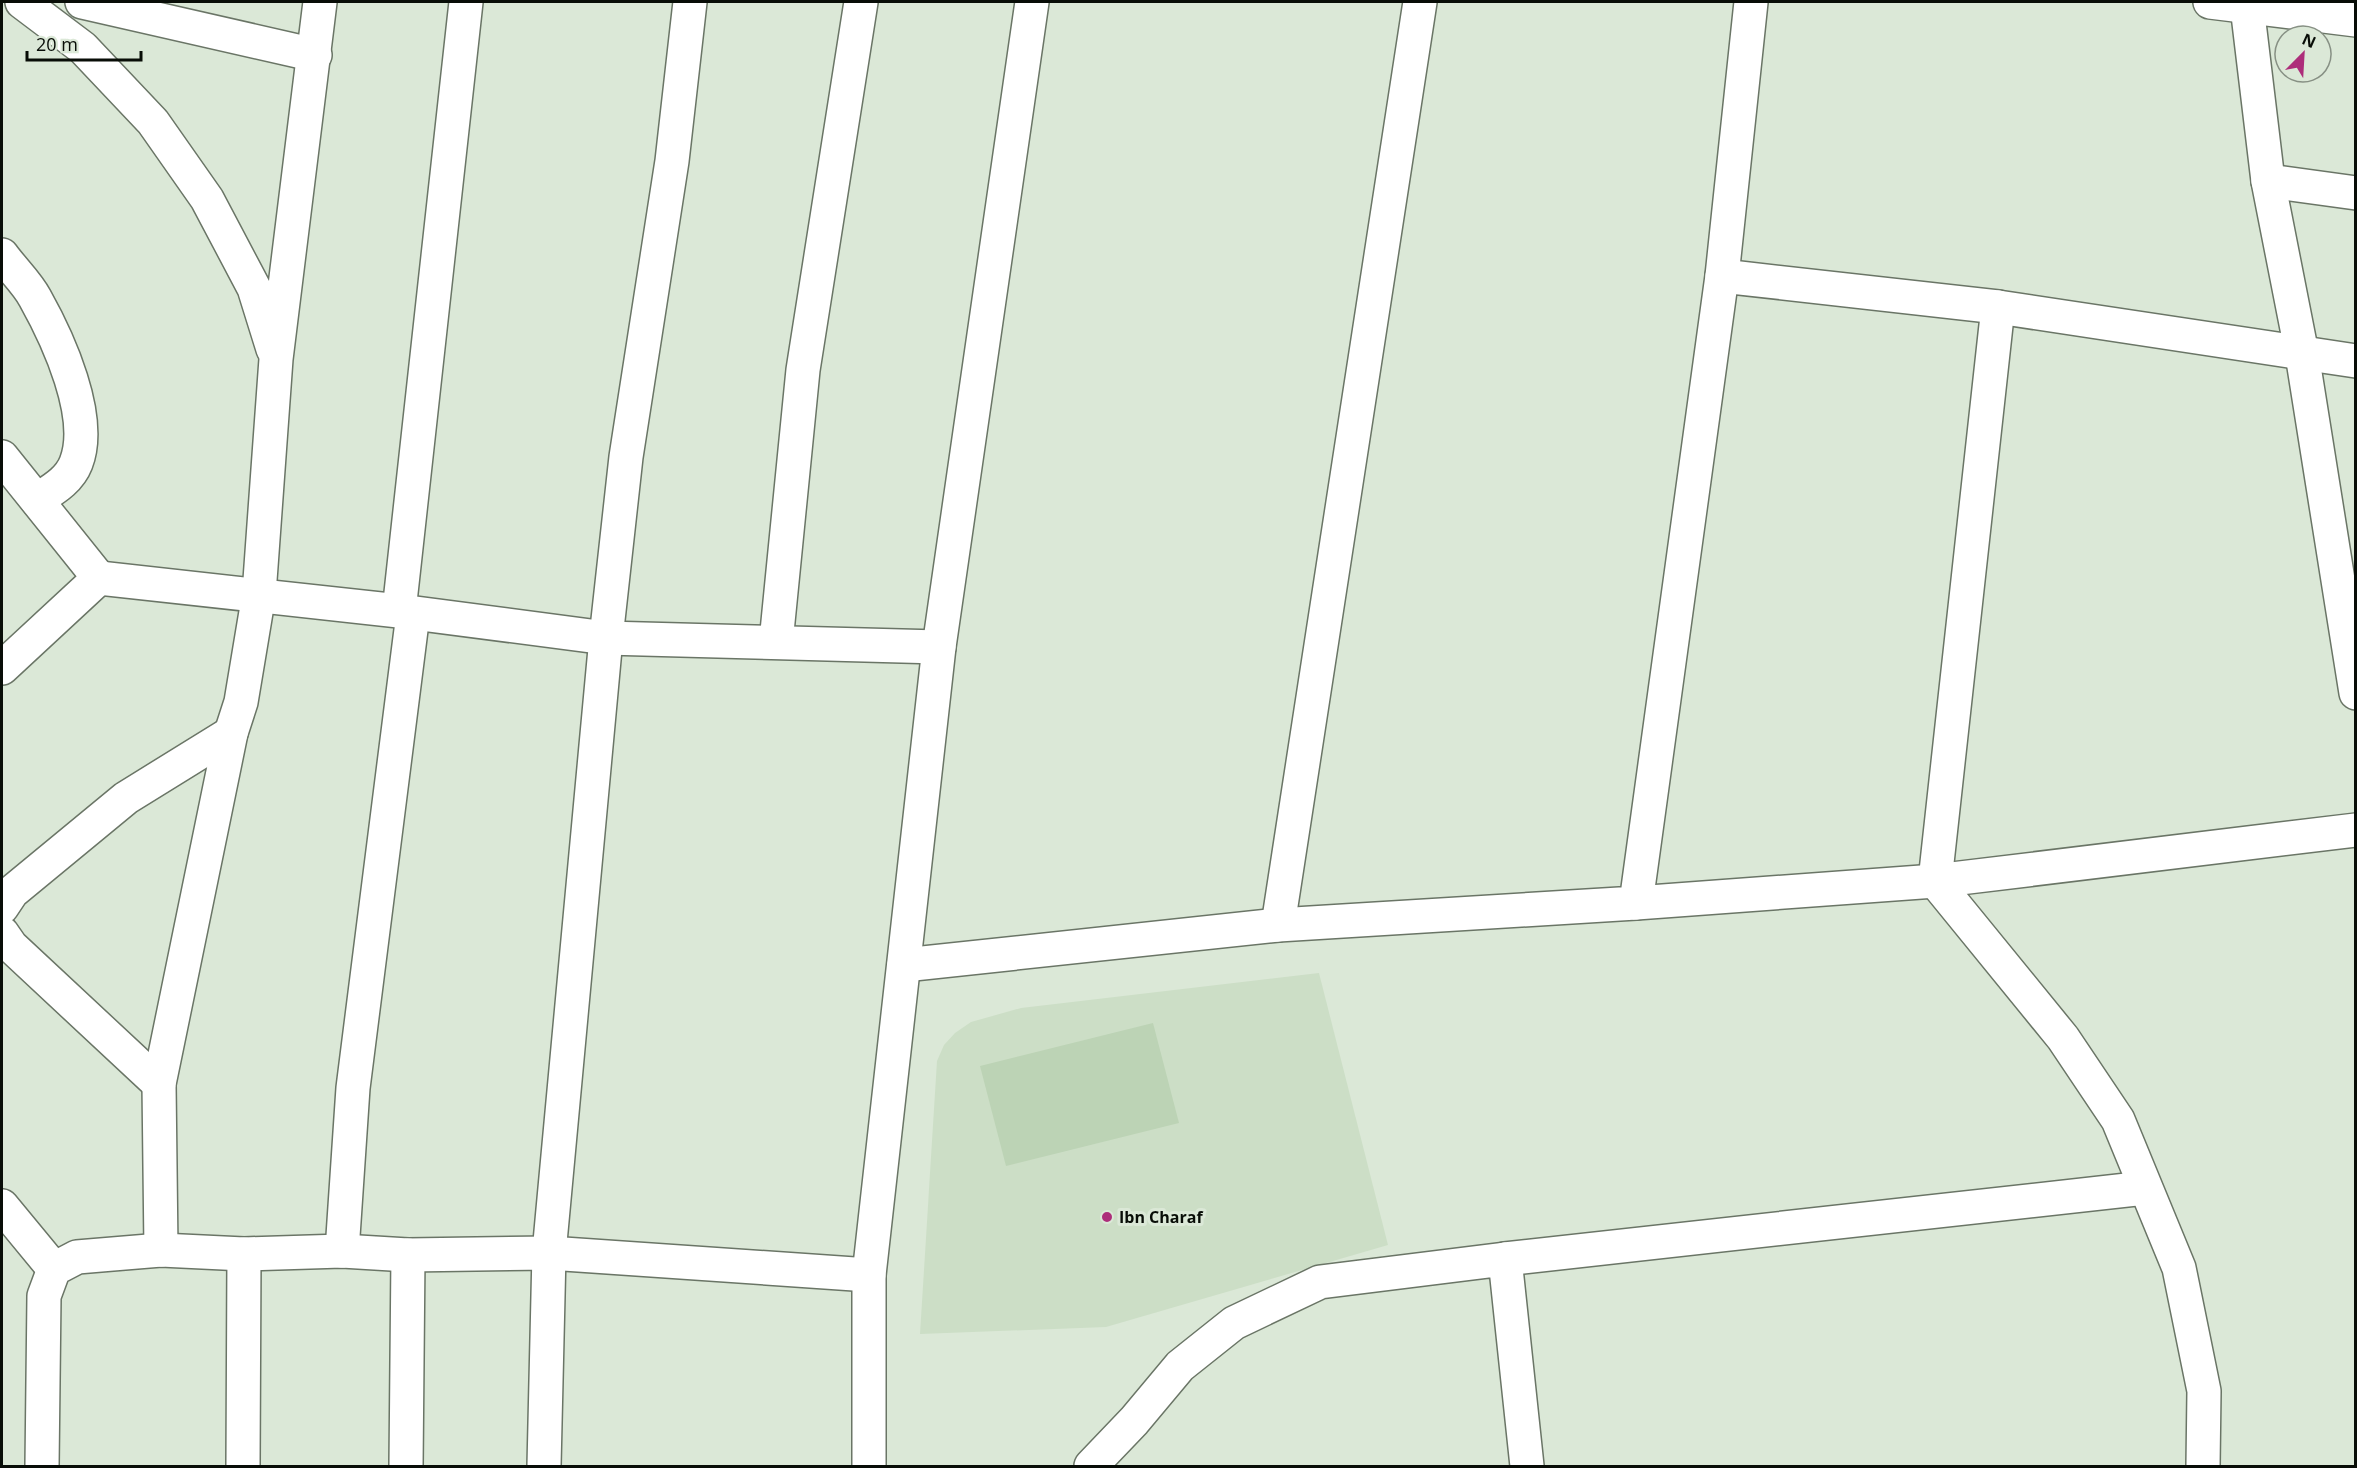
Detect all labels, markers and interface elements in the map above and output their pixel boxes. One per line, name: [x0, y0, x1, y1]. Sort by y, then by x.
scale bar: [27, 24, 141, 62]
north arrow: [2273, 24, 2333, 84]
text: N: [2299, 28, 2320, 53]
text: 20 m: [36, 32, 78, 56]
place label: Ibn Charaf: [1119, 1206, 1203, 1228]
marker: Ibn Charaf: [1100, 1210, 1114, 1224]

